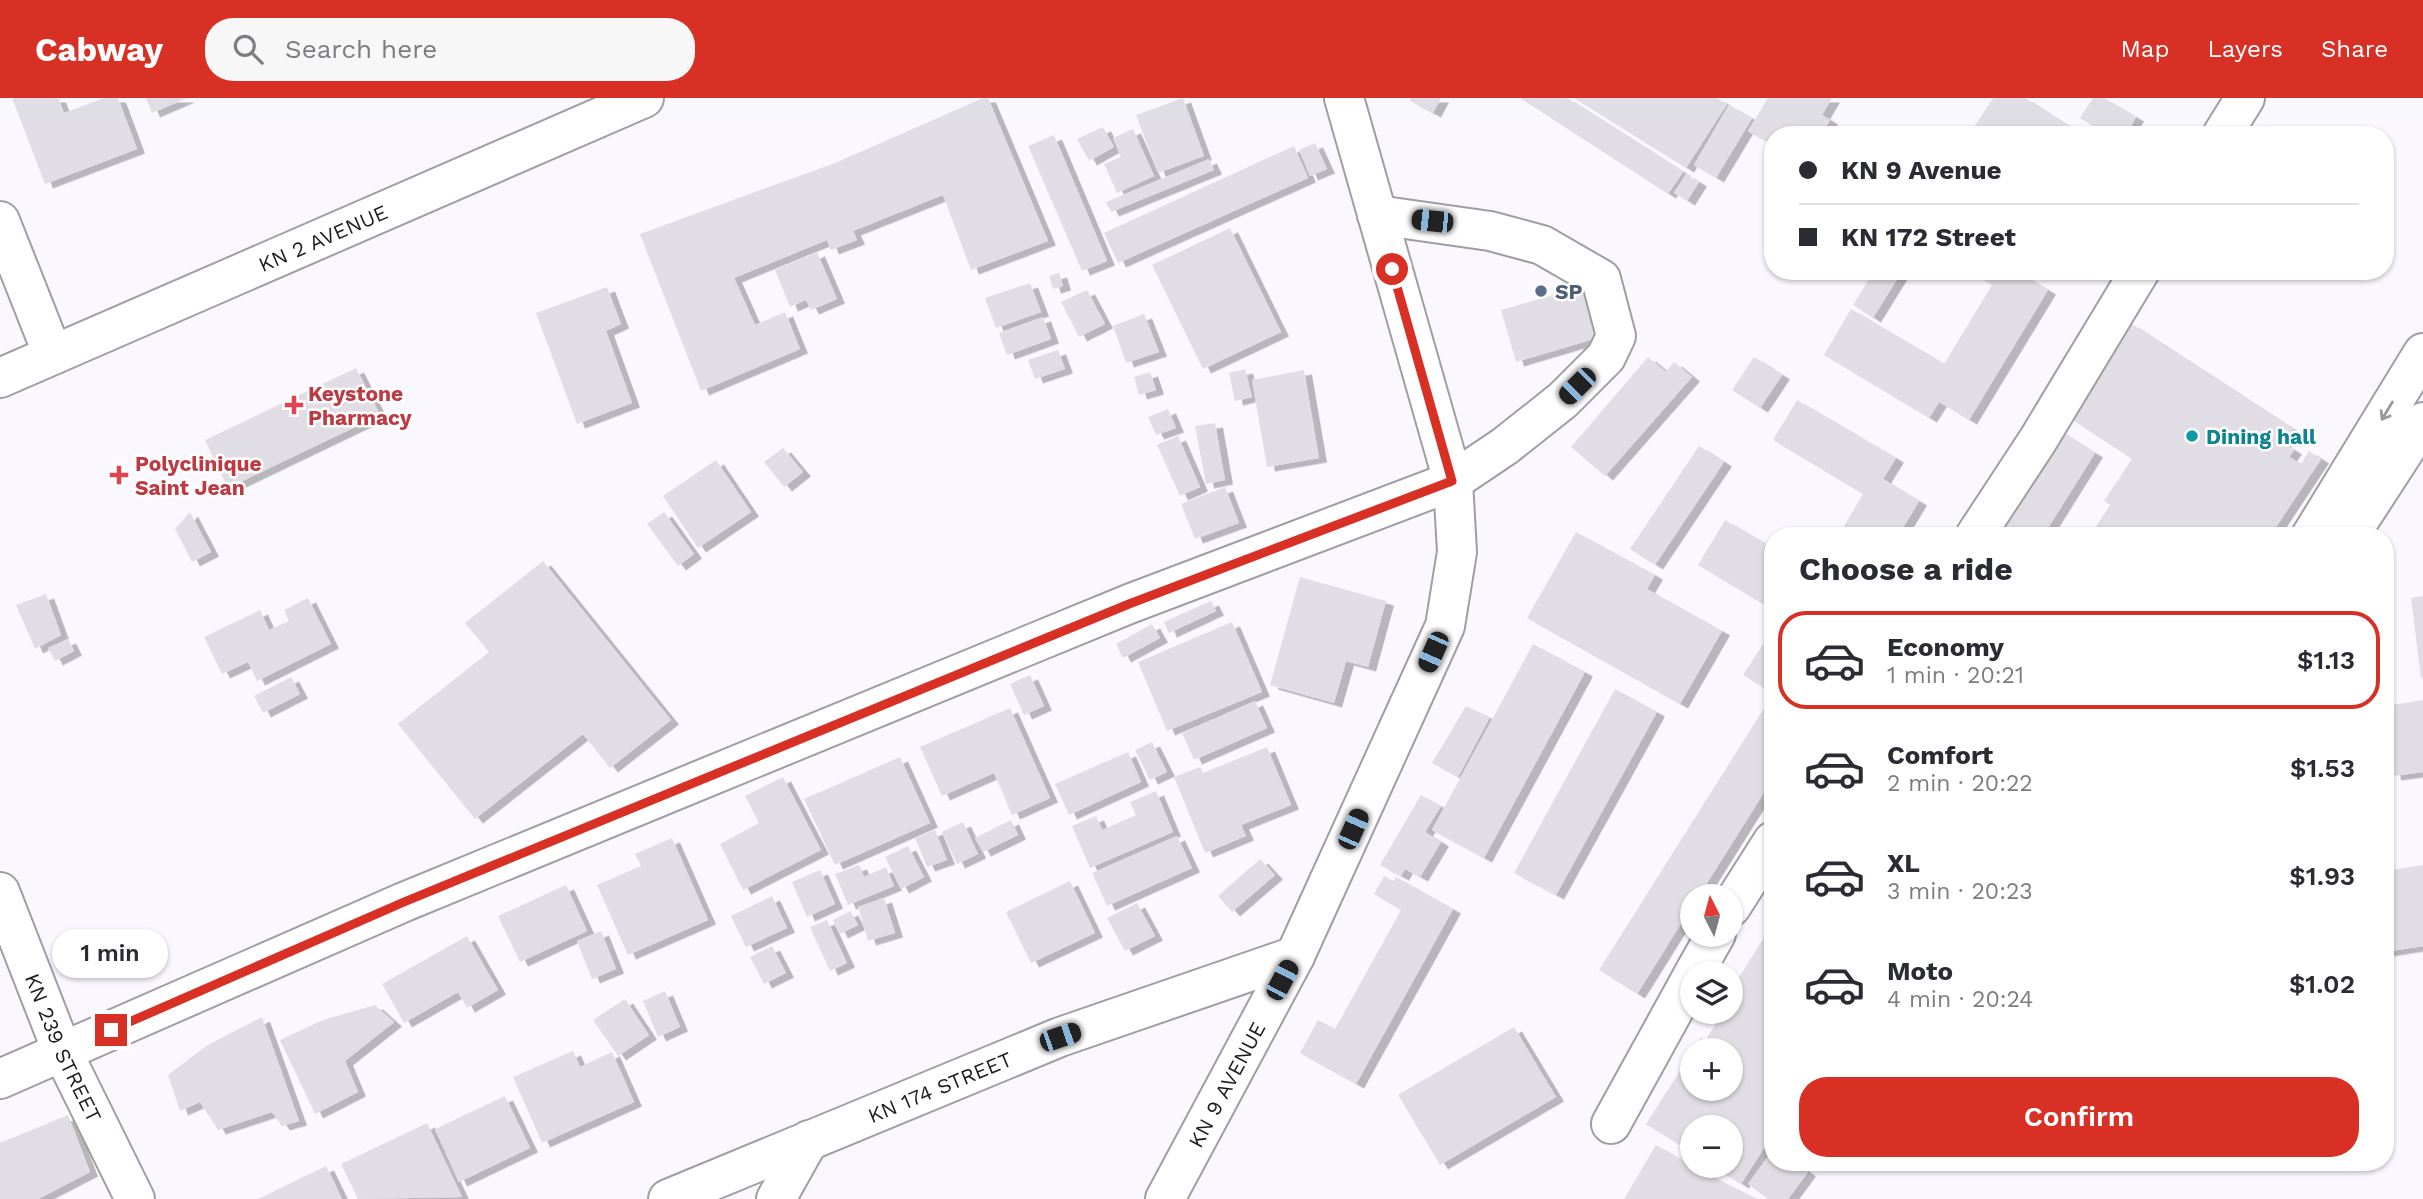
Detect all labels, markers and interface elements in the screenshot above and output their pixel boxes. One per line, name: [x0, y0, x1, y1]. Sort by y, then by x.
search box: [205, 18, 695, 81]
text: Cabway: [35, 30, 163, 69]
icon: search: [229, 30, 267, 68]
text: Search here: [285, 34, 437, 64]
text: Map: [2121, 35, 2169, 63]
text: Layers: [2207, 35, 2283, 63]
text: Share: [2321, 35, 2388, 63]
text: KN 9 Avenue: [1841, 155, 2002, 185]
street label: KN 2 AVENUE: [254, 199, 391, 277]
car: [1411, 208, 1454, 234]
text: KN 172 Street: [1841, 222, 2016, 252]
route start: [1376, 253, 1408, 285]
place label: SP: [1555, 279, 1583, 304]
marker: SP: [1533, 283, 1549, 299]
car: [1555, 364, 1600, 408]
place label: Keystone Pharmacy: [308, 381, 412, 430]
marker: Keystone Pharmacy: [286, 397, 302, 413]
one-way arrow: [2380, 400, 2394, 420]
place label: Dining hall: [2206, 424, 2316, 449]
marker: Dining hall: [2184, 428, 2200, 444]
place label: Polyclinique Saint Jean: [135, 451, 262, 500]
marker: Polyclinique Saint Jean: [109, 465, 129, 485]
text: Choose a ride: [1799, 550, 2013, 588]
car: [1415, 629, 1452, 675]
icon: car: [1803, 629, 1866, 692]
text: Economy: [1887, 632, 2004, 662]
text: $1.13: [2297, 645, 2355, 675]
text: 1 min · 20:21: [1887, 662, 2024, 689]
icon: car: [1803, 737, 1866, 800]
text: Comfort: [1887, 740, 1993, 770]
text: $1.53: [2290, 753, 2355, 783]
text: 2 min · 20:22: [1887, 770, 2033, 797]
car: [1335, 806, 1372, 852]
icon: car: [1803, 845, 1866, 908]
text: XL: [1887, 848, 1920, 878]
text: $1.93: [2289, 861, 2355, 891]
text: 3 min · 20:23: [1887, 878, 2033, 905]
north arrow: [1680, 884, 1743, 947]
map controls: [1680, 884, 1743, 1178]
callout: 1 min: [53, 928, 169, 978]
text: 1 min: [80, 940, 140, 967]
icon: car: [1803, 953, 1866, 1016]
text: Moto: [1887, 956, 1953, 986]
car: [1263, 957, 1302, 1003]
button: layers: [1680, 961, 1743, 1024]
street label: KN 239 STREET: [20, 969, 108, 1126]
text: $1.02: [2289, 969, 2355, 999]
text: 4 min · 20:24: [1887, 986, 2033, 1013]
route end: [95, 1014, 127, 1046]
street label: KN 9 AVENUE: [1183, 1017, 1270, 1152]
car: [1037, 1020, 1084, 1054]
button: +: [1680, 1038, 1743, 1101]
street label: KN 174 STREET: [864, 1046, 1016, 1128]
button: Confirm: [1799, 1077, 2359, 1157]
button: −: [1680, 1115, 1743, 1178]

